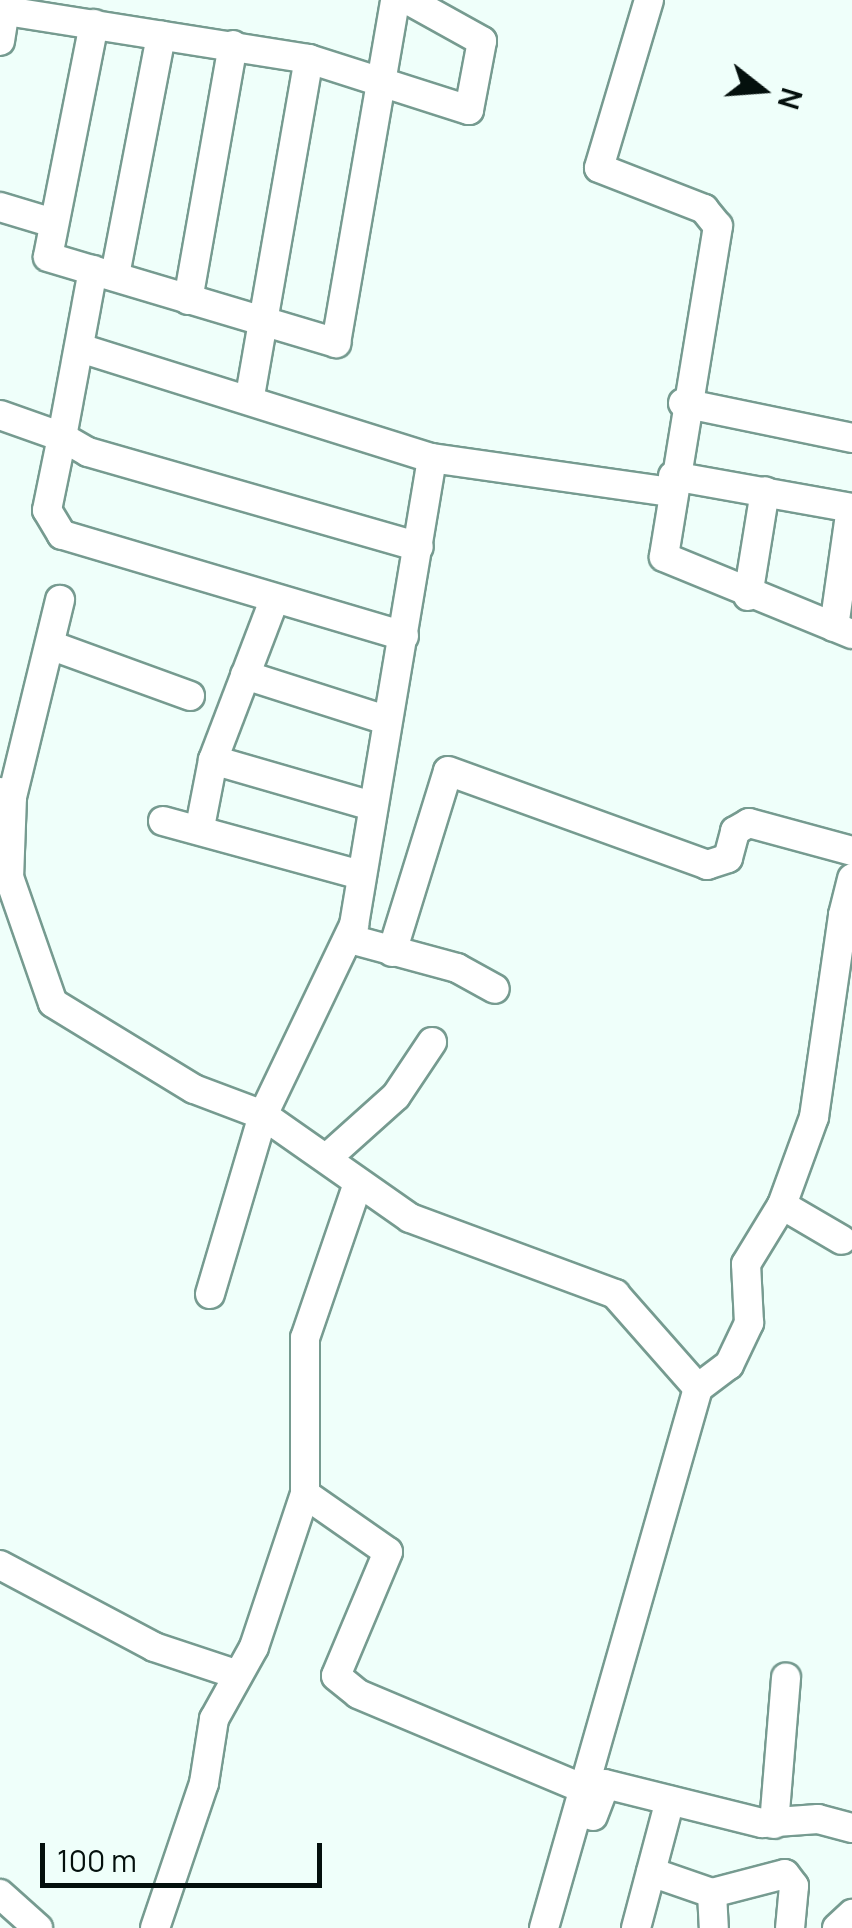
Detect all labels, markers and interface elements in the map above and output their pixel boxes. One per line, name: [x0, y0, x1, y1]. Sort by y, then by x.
north arrow: [712, 40, 812, 140]
text: N: [770, 84, 812, 114]
scale bar: [45, 1823, 328, 1885]
text: 100 m: [57, 1840, 137, 1881]

